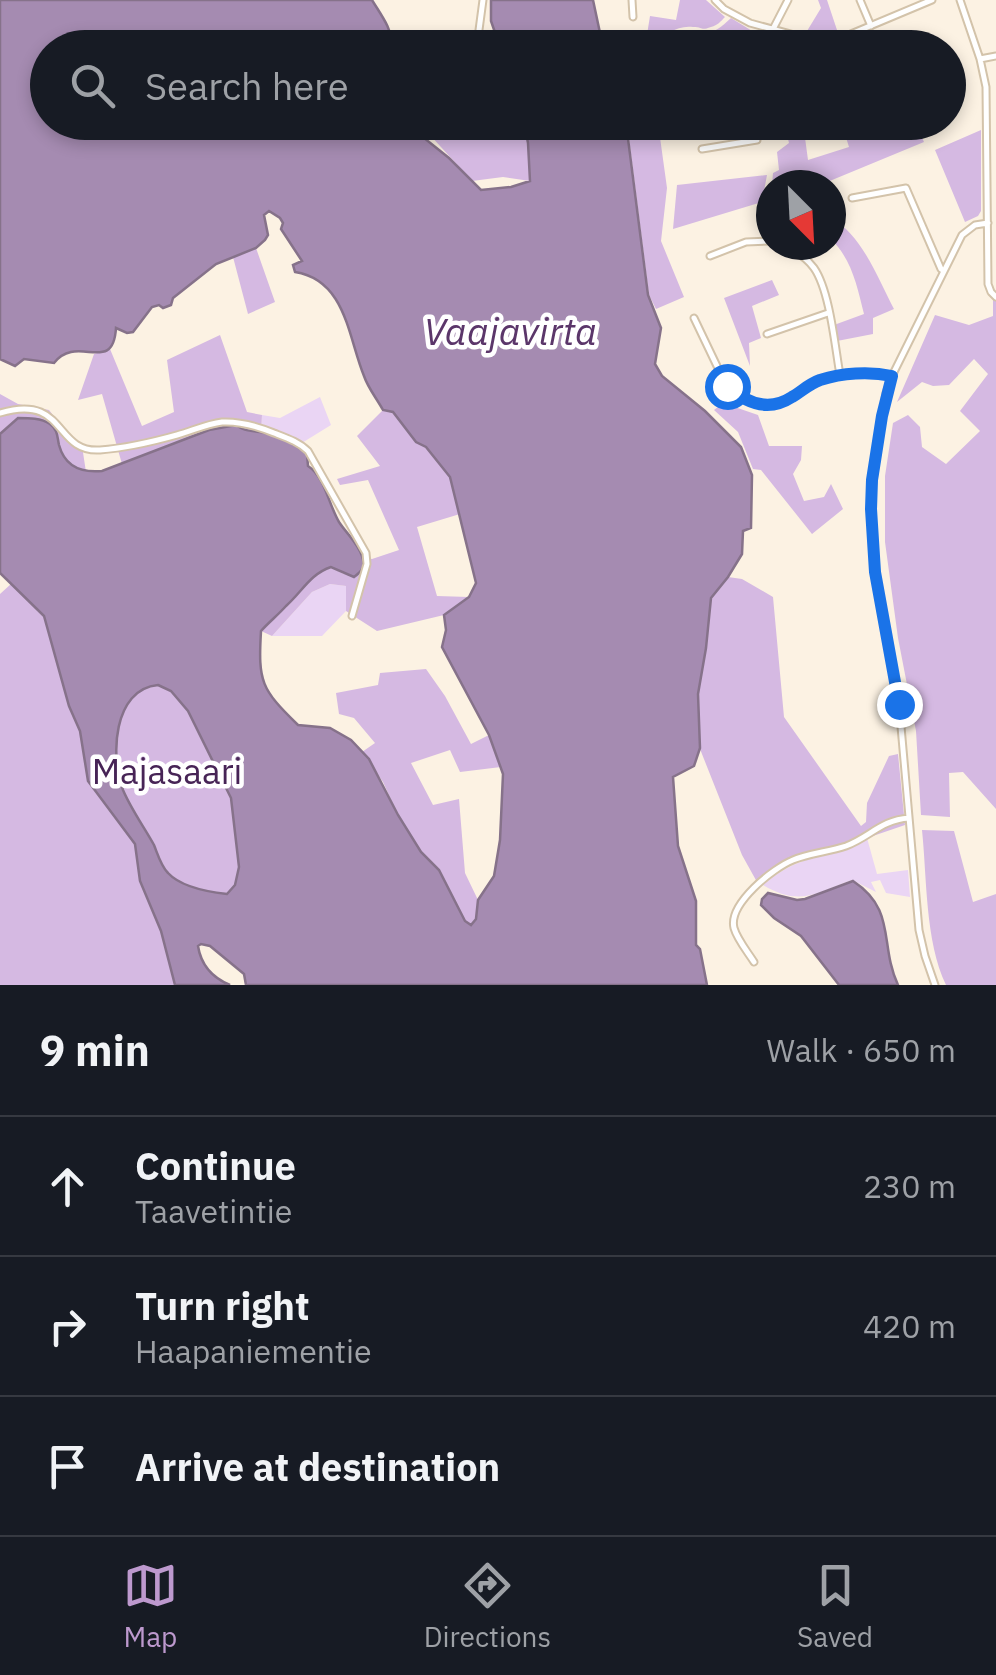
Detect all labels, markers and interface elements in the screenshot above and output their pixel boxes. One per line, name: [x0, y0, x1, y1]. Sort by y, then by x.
search box: [30, 30, 966, 140]
icon: search: [65, 58, 120, 113]
text: Search here: [145, 61, 349, 110]
north arrow: [756, 170, 846, 260]
water label: Vaajavirta: [423, 306, 597, 355]
route start: [705, 364, 751, 410]
route end: [877, 682, 923, 728]
park label: Majasaari: [92, 748, 242, 794]
text: 9 min: [40, 1023, 150, 1078]
text: Walk · 650 m: [767, 1029, 956, 1071]
text: Continue: [135, 1141, 296, 1190]
icon: ahead: [40, 1159, 95, 1214]
text: 230 m: [863, 1165, 956, 1207]
text: Taavetintie: [135, 1190, 292, 1232]
text: Turn right: [135, 1281, 310, 1330]
icon: right: [40, 1299, 95, 1354]
text: 420 m: [863, 1305, 956, 1347]
text: Haapaniementie: [135, 1330, 372, 1372]
icon: arrive: [40, 1439, 95, 1494]
text: Arrive at destination: [135, 1442, 500, 1491]
tab: Map: [123, 1558, 178, 1655]
tab: Directions: [424, 1558, 551, 1655]
tab: Saved: [797, 1558, 873, 1655]

